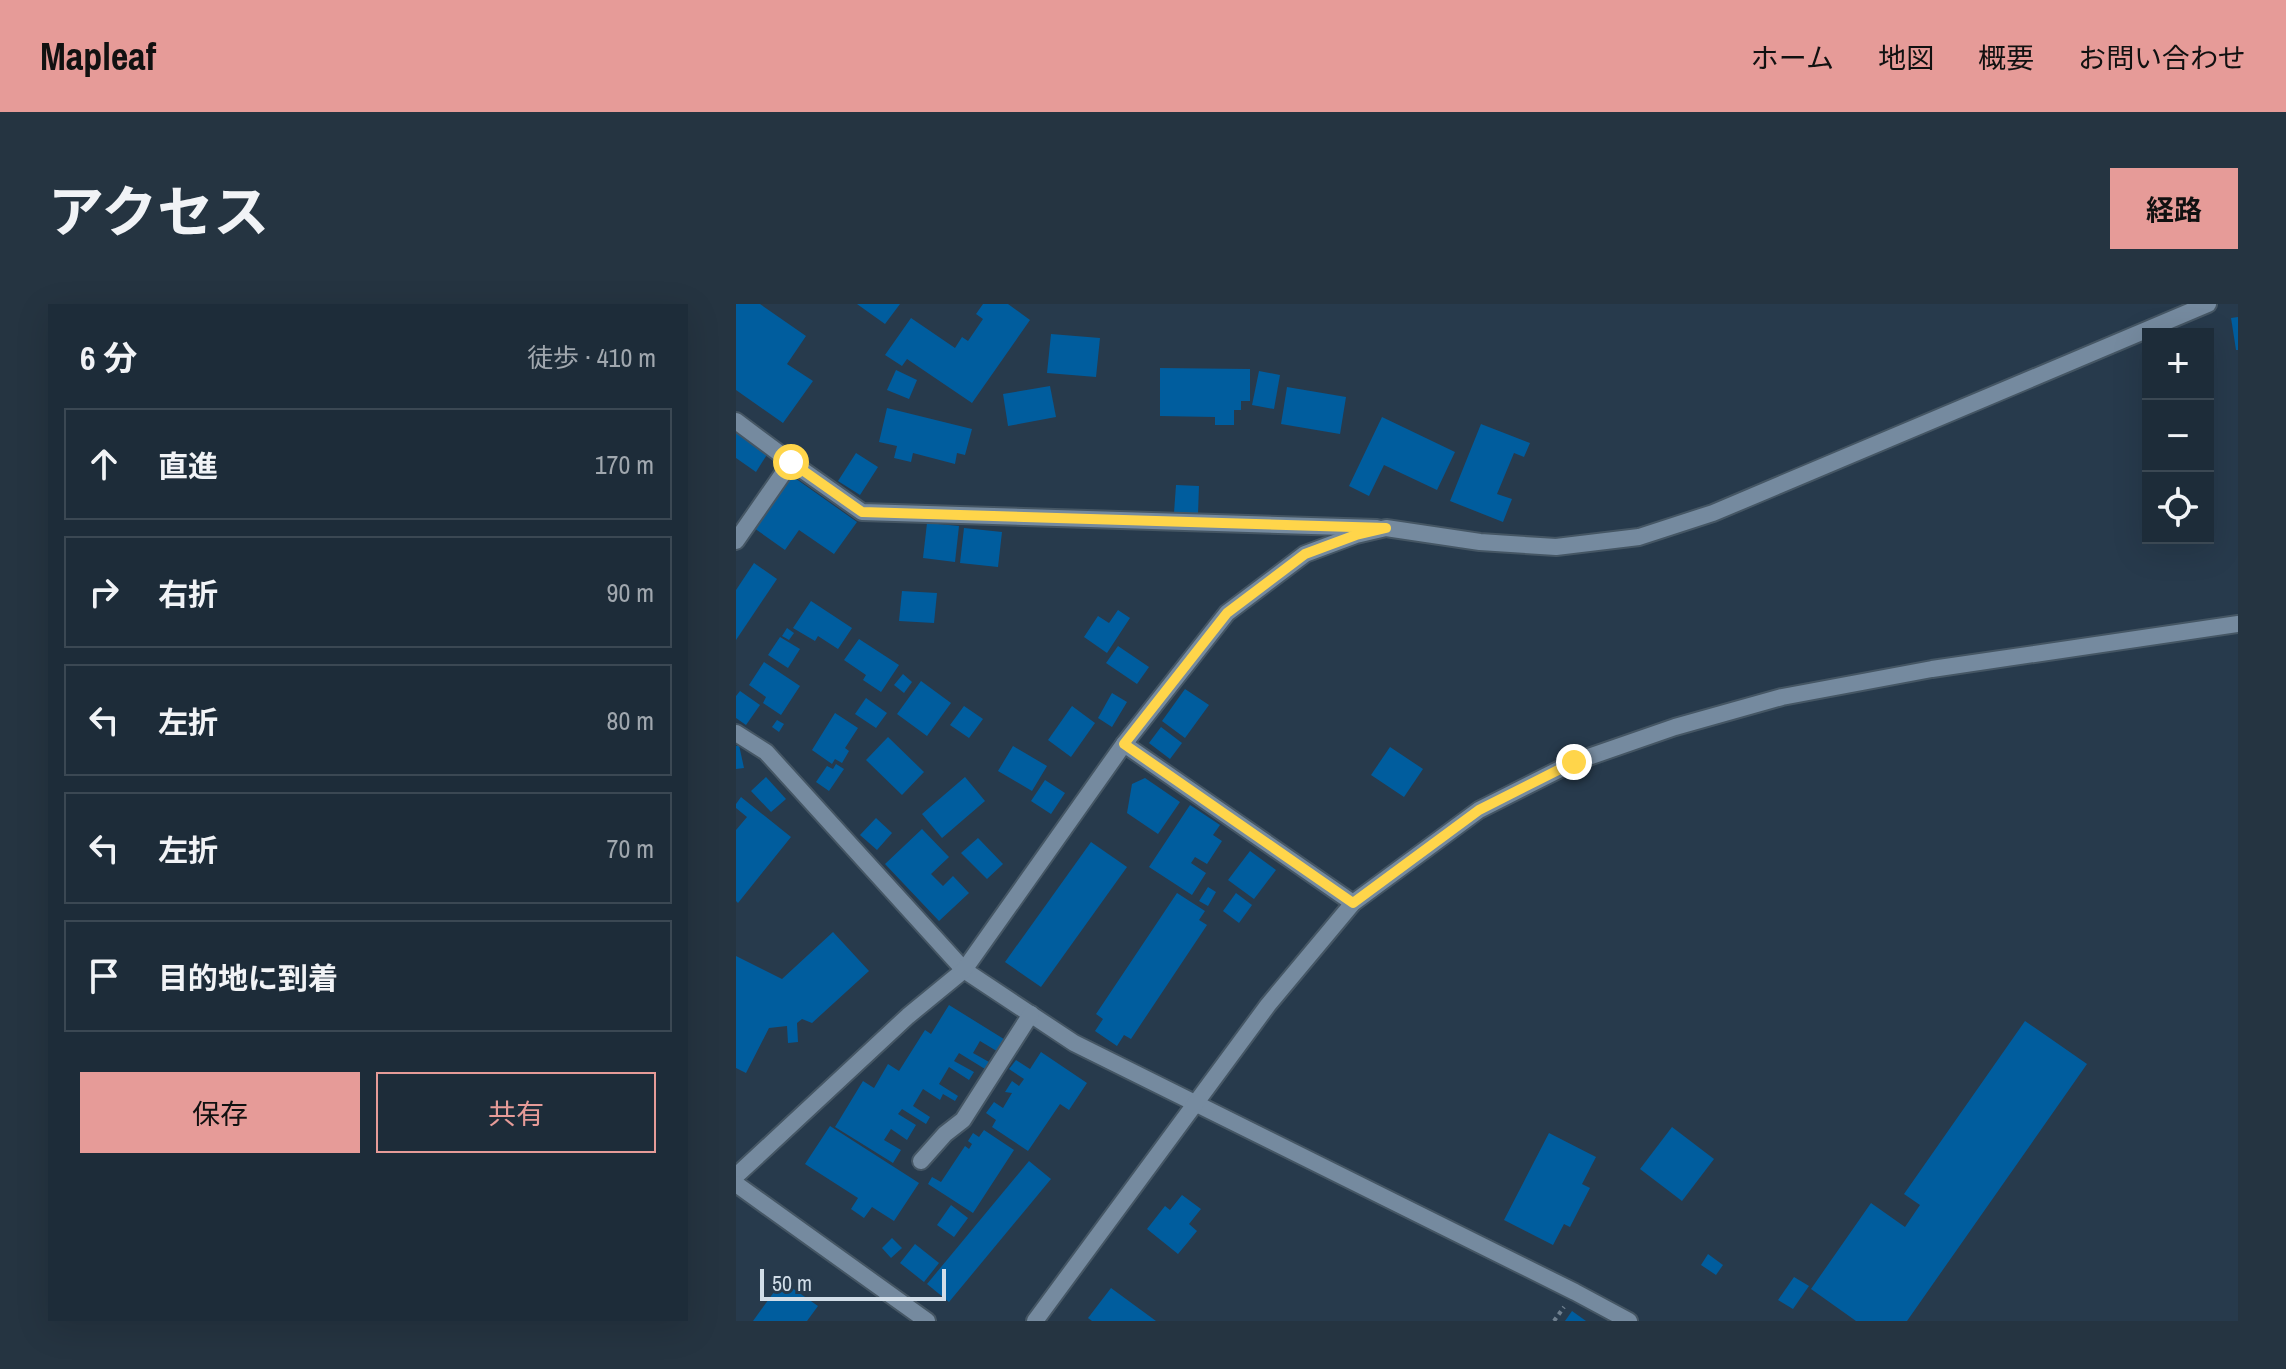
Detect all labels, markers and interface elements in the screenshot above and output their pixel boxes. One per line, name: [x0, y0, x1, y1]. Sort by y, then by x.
text: Mapleaf: [40, 31, 156, 82]
text: ホーム: [1751, 39, 1834, 77]
text: 地図: [1878, 39, 1934, 77]
text: 概要: [1978, 39, 2034, 77]
text: お問い合わせ: [2078, 39, 2246, 77]
button: 経路: [2110, 168, 2238, 249]
text: アクセス: [48, 174, 269, 249]
map controls: [2142, 328, 2214, 544]
button: +: [2142, 328, 2214, 400]
text: 6 分: [80, 335, 137, 381]
text: 徒歩 · 410 m: [527, 340, 656, 375]
button: −: [2142, 400, 2214, 472]
icon: ahead: [82, 442, 126, 486]
route start: [773, 444, 809, 480]
text: 直進: [158, 446, 218, 486]
text: 170 m: [595, 447, 654, 482]
button: locate: [2142, 472, 2214, 544]
icon: right: [82, 570, 126, 614]
text: 右折: [158, 574, 218, 614]
text: 90 m: [607, 575, 654, 610]
icon: left: [82, 698, 126, 742]
text: 左折: [158, 702, 218, 742]
text: 80 m: [607, 703, 654, 738]
route end: [1556, 744, 1592, 780]
icon: left: [82, 826, 126, 870]
text: 左折: [158, 830, 218, 870]
text: 70 m: [607, 831, 654, 866]
icon: arrive: [82, 954, 126, 998]
text: 目的地に到着: [158, 958, 338, 998]
button: 保存: [80, 1072, 360, 1153]
button: 共有: [376, 1072, 656, 1153]
scale bar: [760, 1265, 946, 1301]
text: 50 m: [772, 1268, 812, 1298]

